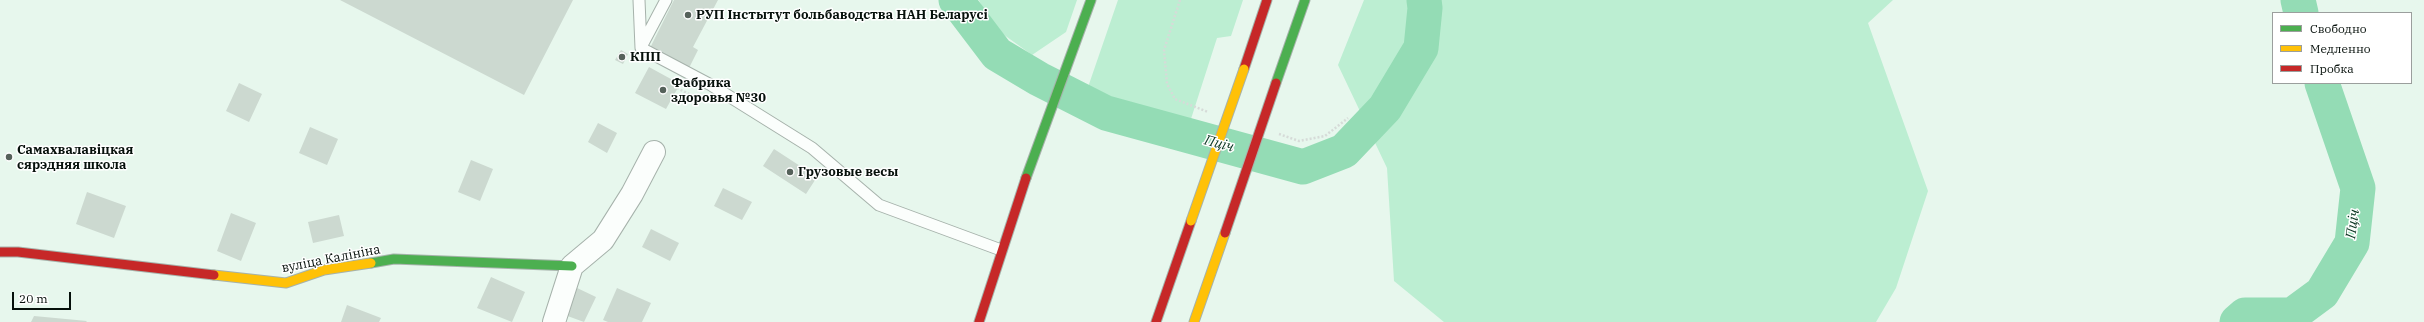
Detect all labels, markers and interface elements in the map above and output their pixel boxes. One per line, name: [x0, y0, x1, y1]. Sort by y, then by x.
place label: РУП Інстытут больбаводства НАН Беларусі: [696, 7, 988, 23]
marker: РУП Інстытут больбаводства НАН Беларусі: [683, 10, 693, 20]
legend: [2272, 12, 2412, 84]
text: Свободно: [2310, 21, 2367, 36]
text: Медленно: [2310, 41, 2371, 56]
place label: КПП: [630, 49, 661, 65]
marker: КПП: [617, 52, 627, 62]
text: Пробка: [2310, 61, 2354, 76]
place label: Фабрика здоровья №30: [671, 75, 766, 106]
marker: Фабрика здоровья №30: [658, 85, 668, 95]
water label: Пціч: [1202, 132, 1236, 156]
place label: Самахвалавіцкая сярэдняя школа: [17, 142, 133, 173]
marker: Самахвалавіцкая сярэдняя школа: [4, 152, 14, 162]
place label: Грузовые весы: [798, 164, 898, 180]
marker: Грузовые весы: [785, 167, 795, 177]
water label: Пціч: [2343, 208, 2363, 240]
street label: вуліца Калініна: [280, 242, 382, 276]
scale bar: [14, 284, 73, 310]
text: 20 m: [19, 291, 48, 306]

